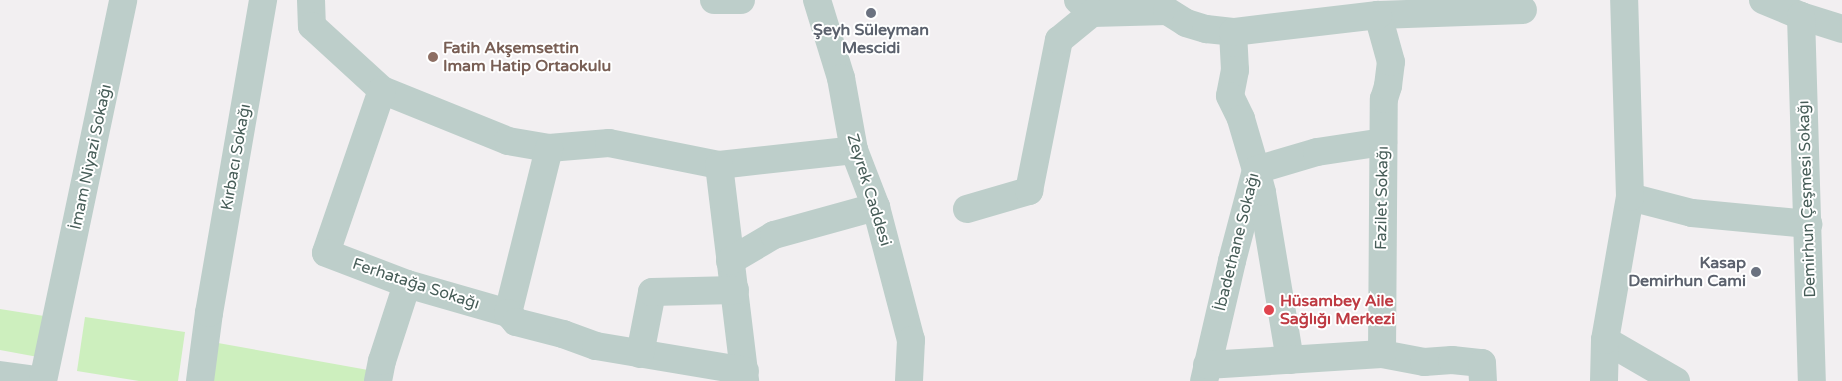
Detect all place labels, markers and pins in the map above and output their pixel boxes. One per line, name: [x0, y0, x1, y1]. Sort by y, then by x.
marker: Şeyh Süleyman Mescidi: [865, 7, 877, 19]
place label: Şeyh Süleyman Mescidi: [813, 20, 929, 58]
place label: Fatih Akşemsettin Imam Hatip Ortaokulu: [443, 38, 611, 76]
marker: Fatih Akşemsettin Imam Hatip Ortaokulu: [427, 51, 439, 63]
place label: Kasap Demirhun Cami: [1628, 253, 1746, 291]
marker: Kasap Demirhun Cami: [1750, 266, 1762, 278]
place label: Hüsambey Aile Sağlığı Merkezi: [1280, 291, 1395, 329]
marker: Hüsambey Aile Sağlığı Merkezi: [1262, 303, 1276, 317]

